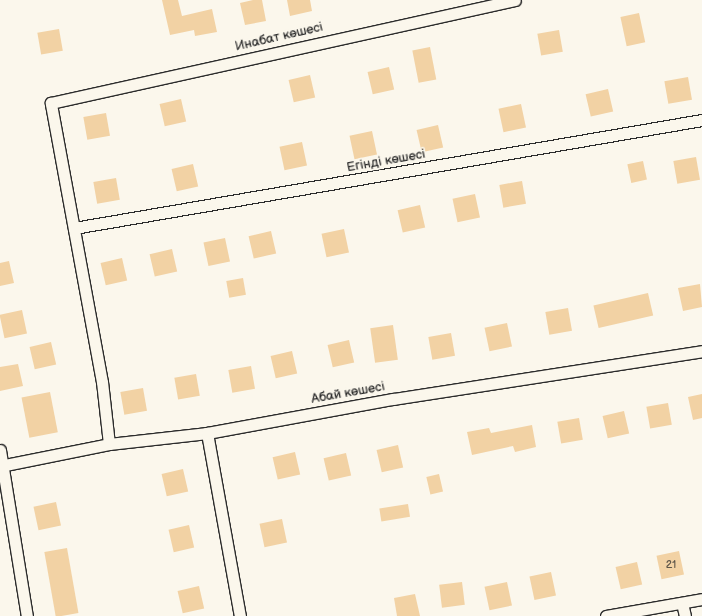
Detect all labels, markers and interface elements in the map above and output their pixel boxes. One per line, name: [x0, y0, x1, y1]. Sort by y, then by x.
street label: Инабат көшесі: [234, 19, 324, 55]
street label: Егінді көшесі: [346, 146, 426, 176]
street label: Абай көшесі: [310, 379, 386, 407]
house number: 21: [666, 558, 676, 572]

